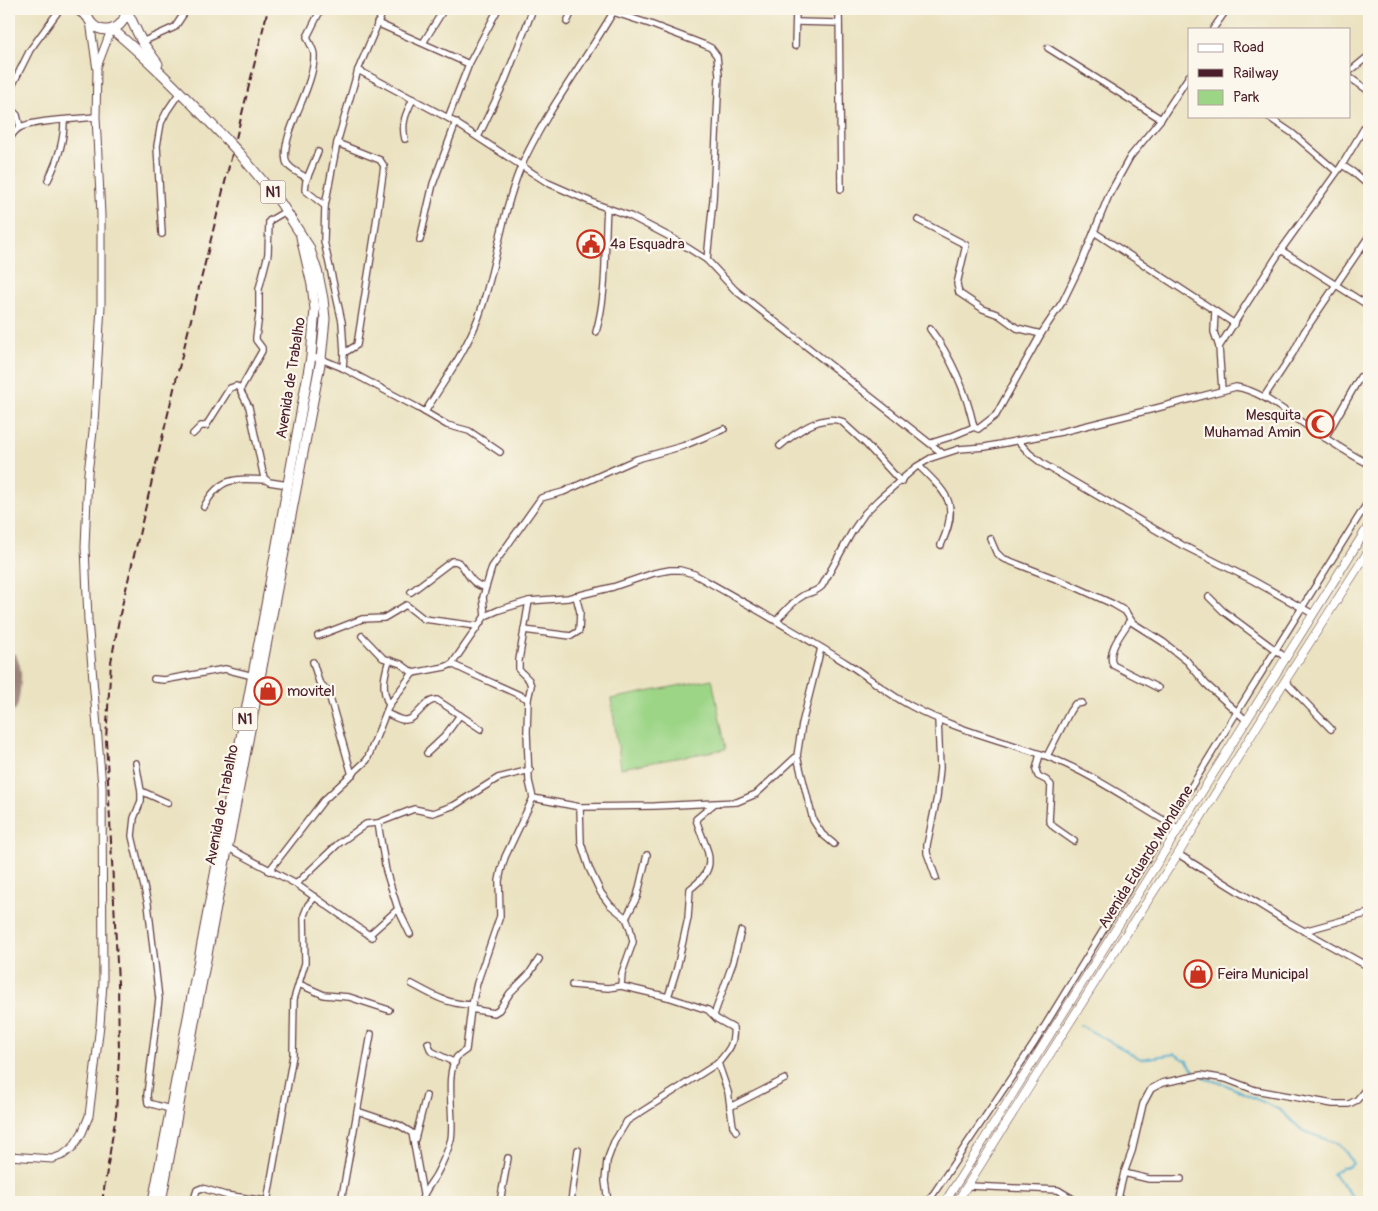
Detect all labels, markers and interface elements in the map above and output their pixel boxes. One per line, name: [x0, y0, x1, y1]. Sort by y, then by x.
legend: [1188, 28, 1350, 118]
text: Road: [1233, 38, 1264, 57]
text: Railway: [1233, 64, 1279, 83]
text: Park: [1233, 88, 1260, 107]
road number: N1: [260, 180, 286, 203]
public building icon: 4a Esquadra: [576, 229, 606, 259]
place label: 4a Esquadra: [610, 235, 685, 254]
street label: Avenida de Trabalho: [272, 316, 310, 440]
place label: Mesquita Muhamad Amin: [1204, 406, 1301, 442]
mosque icon: Mesquita Muhamad Amin: [1305, 409, 1335, 439]
shop icon: movitel: [253, 676, 283, 706]
place label: movitel: [287, 682, 335, 701]
road number: N1: [232, 708, 258, 731]
street label: Avenida de Trabalho: [201, 743, 243, 867]
street label: Avenida Eduardo Mondlane: [1094, 781, 1198, 932]
shop icon: Feira Municipal: [1183, 959, 1213, 989]
place label: Feira Municipal: [1217, 965, 1309, 984]

